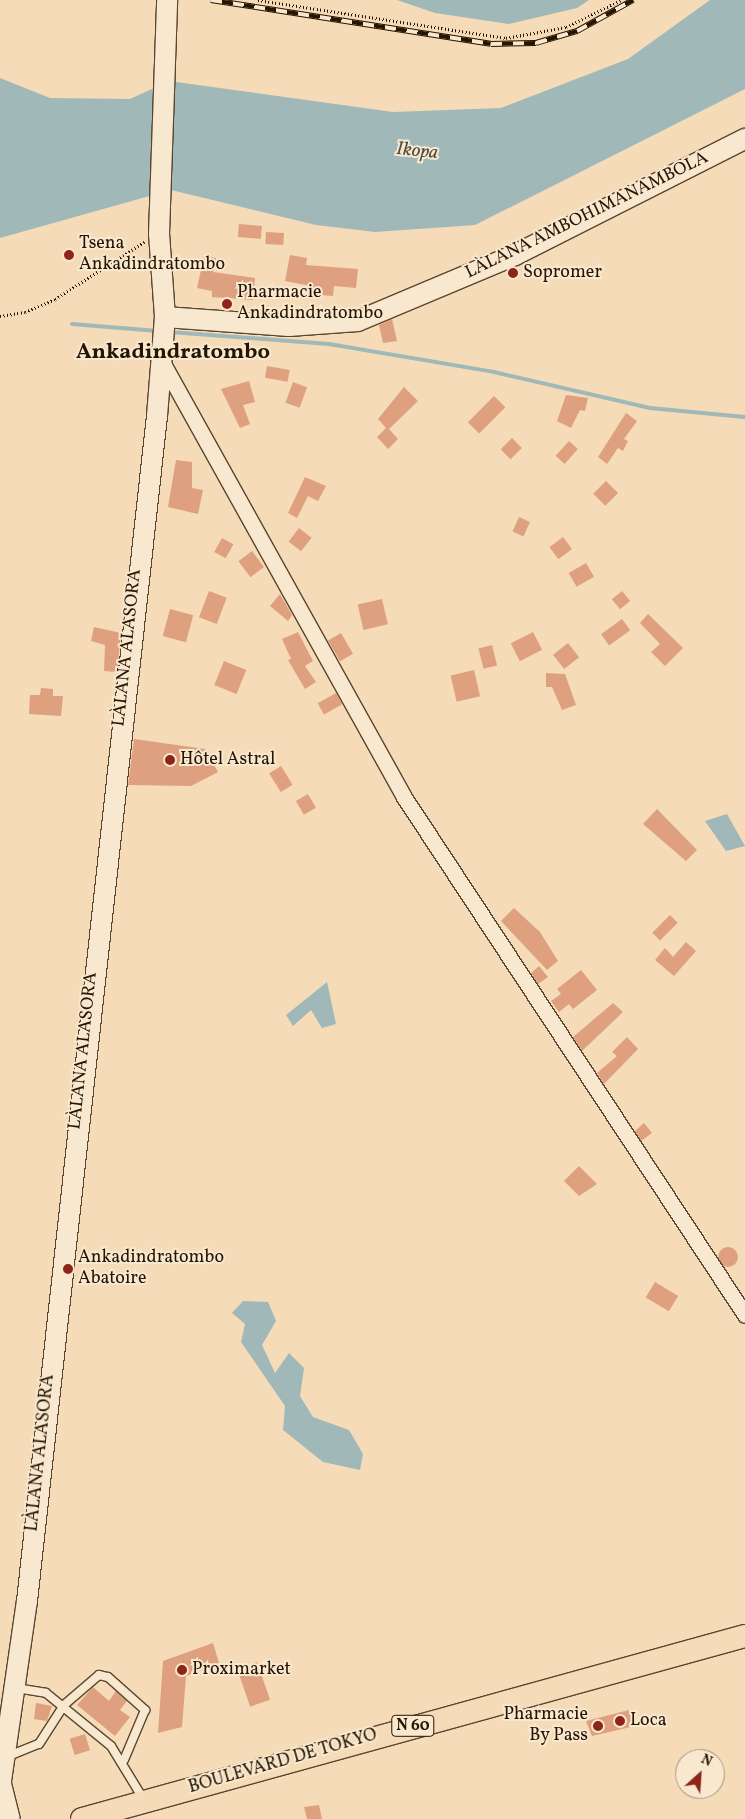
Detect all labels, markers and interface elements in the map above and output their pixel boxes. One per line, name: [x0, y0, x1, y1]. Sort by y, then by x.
water label: Ikopa: [395, 138, 439, 166]
street label: LÀLANA AMBOHIMANAMBOLA: [462, 148, 712, 284]
place label: Tsena Ankadindratombo: [79, 234, 225, 276]
marker: Tsena Ankadindratombo: [63, 249, 75, 261]
place label: Sopromer: [523, 262, 602, 284]
marker: Sopromer: [507, 267, 519, 279]
place label: Pharmacie Ankadindratombo: [237, 283, 383, 326]
marker: Pharmacie Ankadindratombo: [221, 298, 233, 310]
district label: Ankadindratombo: [76, 340, 270, 366]
street label: LÀLANA ALASORA: [109, 568, 147, 728]
place label: Hôtel Astral: [180, 749, 275, 771]
marker: Hôtel Astral: [164, 754, 176, 766]
street label: LÀLANA ALASORA: [65, 971, 103, 1131]
place label: Ankadindratombo Abatoire: [78, 1248, 224, 1290]
marker: Ankadindratombo Abatoire: [62, 1263, 74, 1275]
street label: LÀLANA ALASORA: [22, 1373, 60, 1533]
place label: Proximarket: [192, 1659, 291, 1681]
marker: Proximarket: [176, 1664, 188, 1676]
place label: Pharmacie By Pass: [503, 1705, 588, 1748]
place label: Loca: [630, 1710, 667, 1732]
road number: N 60: [390, 1712, 436, 1740]
marker: Loca: [614, 1715, 626, 1727]
marker: Pharmacie By Pass: [592, 1720, 604, 1732]
street label: BOULEVARD DE TOKYO: [186, 1725, 380, 1799]
north arrow: [675, 1749, 725, 1799]
text: N: [698, 1750, 715, 1772]

